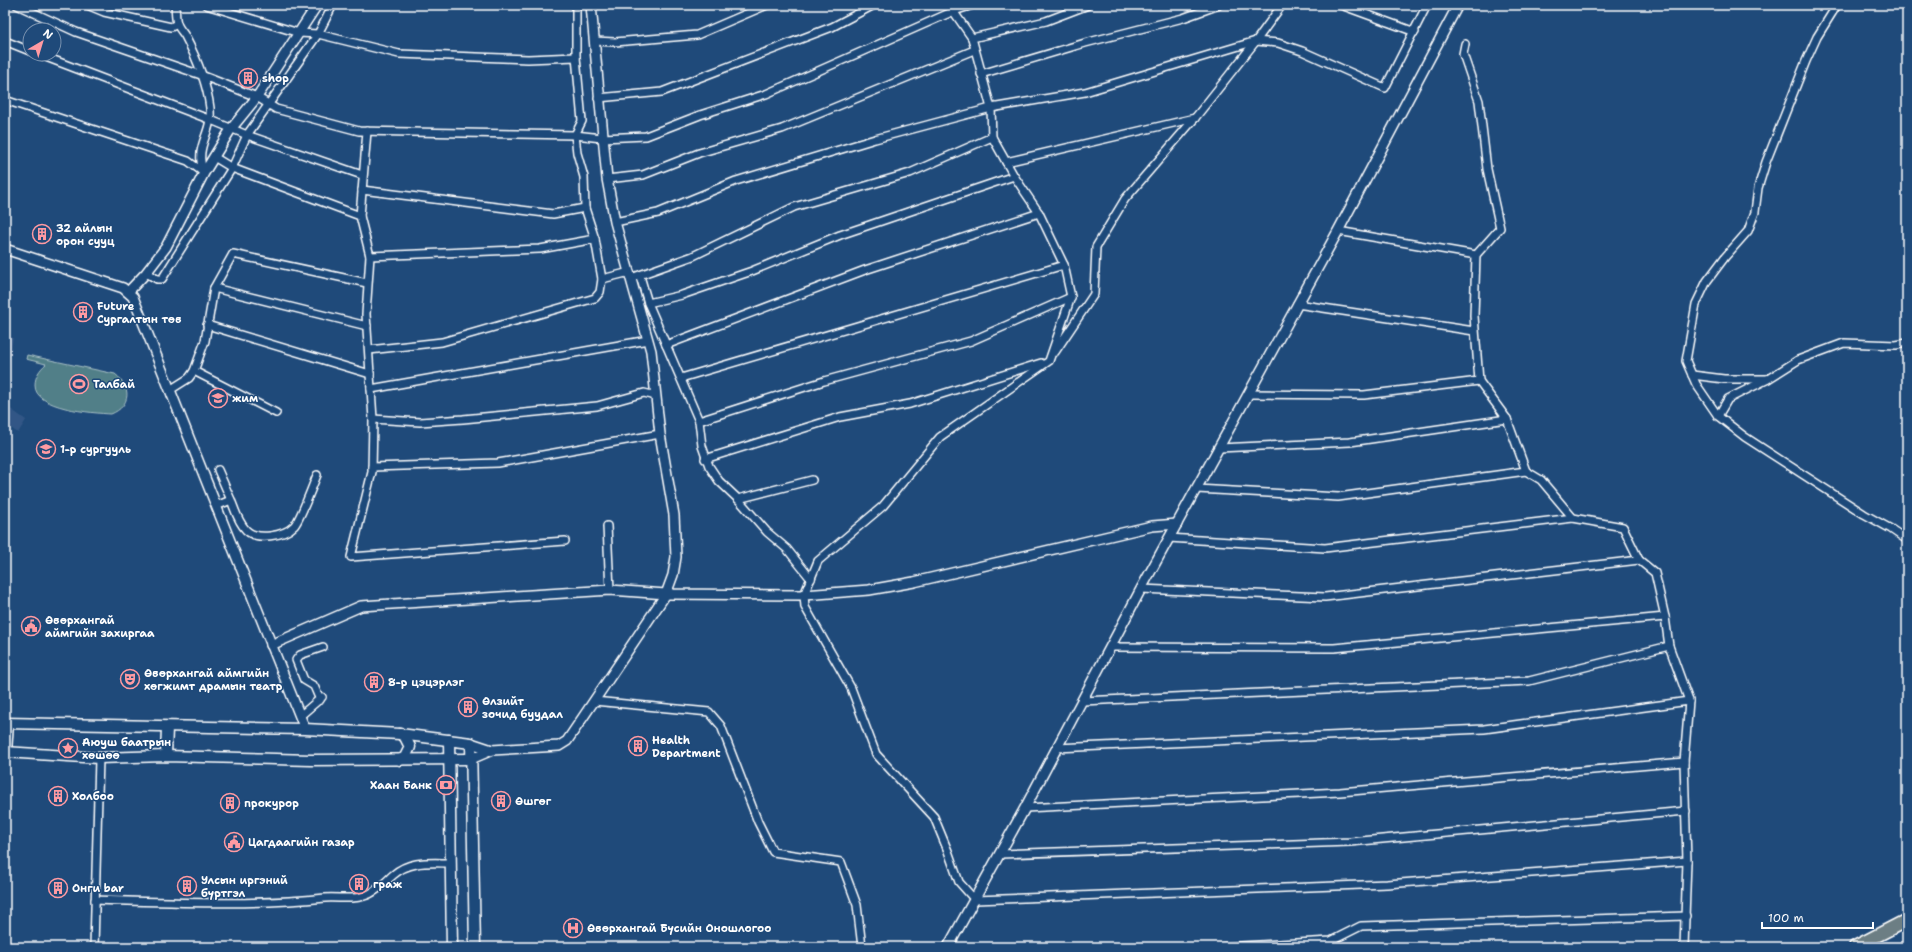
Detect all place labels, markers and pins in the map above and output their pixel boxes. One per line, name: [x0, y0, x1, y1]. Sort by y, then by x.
building icon: shop: [237, 67, 259, 89]
place label: shop: [262, 71, 289, 86]
place label: 32 айлын орон сууц: [56, 221, 115, 249]
building icon: 32 айлын орон сууц: [31, 223, 53, 245]
place label: Future Сургалтын төв: [97, 299, 181, 327]
building icon: Future Сургалтын төв: [72, 301, 94, 323]
sports icon: Талбай: [68, 373, 90, 395]
place label: Талбай: [93, 377, 135, 392]
school or university icon: жим: [207, 387, 229, 409]
place label: жим: [232, 391, 258, 406]
school or university icon: 1-р сургууль: [35, 438, 57, 460]
place label: 1-р сургууль: [60, 442, 131, 457]
place label: Өвөрхангай аймгийн захиргаа: [45, 613, 155, 641]
public building icon: Өвөрхангай аймгийн захиргаа: [20, 615, 42, 637]
place label: Өвөрхангай аймгийн хөгжимт драмын театр: [144, 666, 283, 694]
theatre icon: Өвөрхангай аймгийн хөгжимт драмын театр: [119, 668, 141, 690]
building icon: 8-р цэцэрлэг: [363, 671, 385, 693]
place label: 8-р цэцэрлэг: [388, 675, 464, 690]
place label: Өлзийт зочид буудал: [482, 694, 563, 722]
building icon: Өлзийт зочид буудал: [457, 696, 479, 718]
place label: Health Department: [652, 733, 721, 761]
place label: Аюуш баатрын хөшөө: [82, 735, 171, 763]
building icon: Health Department: [627, 735, 649, 757]
place icon: Аюуш баатрын хөшөө: [57, 737, 79, 759]
bank icon: Хаан Банк: [435, 774, 457, 796]
place label: Хаан Банк: [370, 778, 432, 793]
building icon: Холбоо: [47, 785, 69, 807]
place label: Холбоо: [72, 789, 114, 804]
building icon: Өшгөг: [490, 790, 512, 812]
building icon: прокурор: [219, 792, 241, 814]
place label: Өшгөг: [515, 794, 552, 809]
place label: прокурор: [244, 796, 299, 811]
public building icon: Цагдаагийн газар: [223, 831, 245, 853]
place label: Цагдаагийн газар: [248, 835, 355, 850]
place label: Улсын иргэний бүртгэл: [201, 873, 288, 901]
building icon: граж: [348, 873, 370, 895]
building icon: Улсын иргэний бүртгэл: [176, 875, 198, 897]
building icon: Онги bar: [47, 877, 69, 899]
place label: граж: [373, 877, 403, 892]
place label: Онги bar: [72, 881, 124, 896]
hospital icon: Өвөрхангай Бүсийн Оношлогоо: [562, 917, 584, 939]
place label: Өвөрхангай Бүсийн Оношлогоо: [587, 921, 771, 936]

